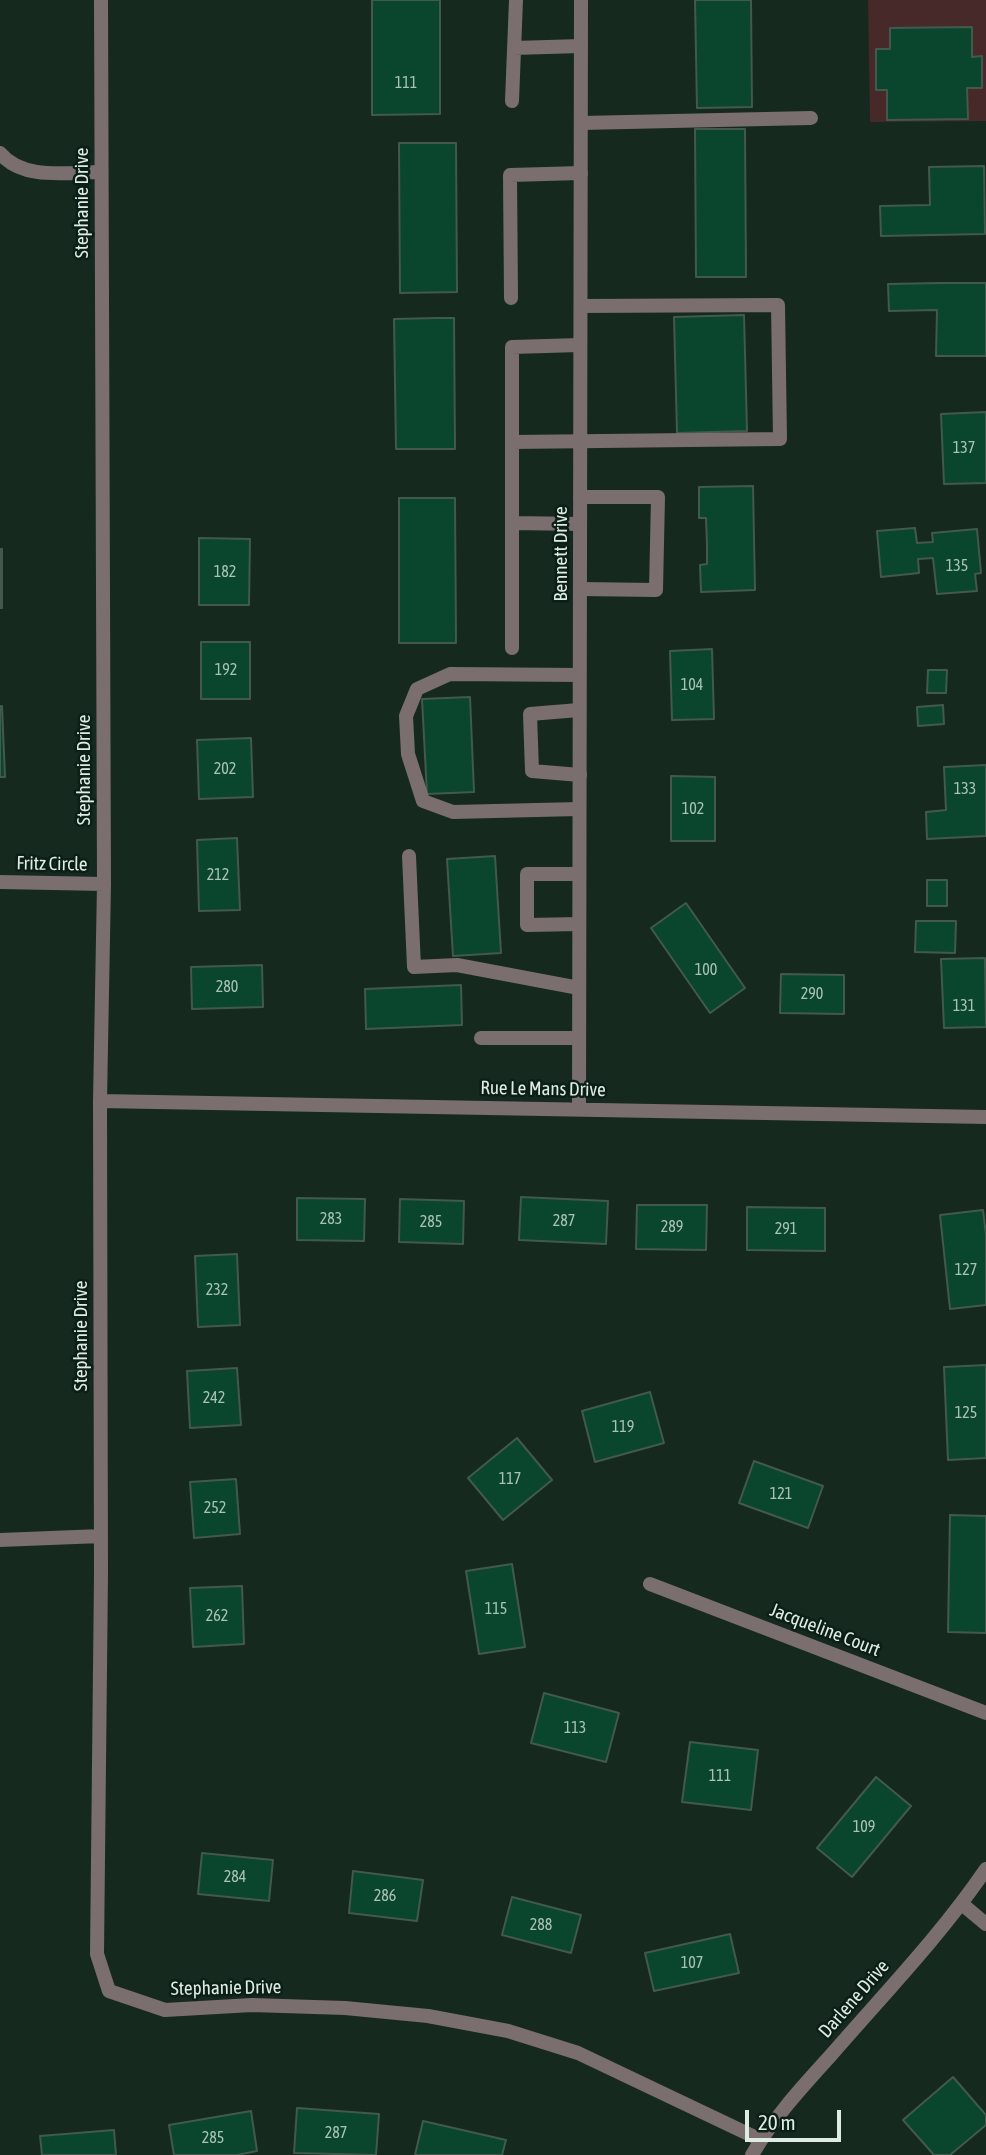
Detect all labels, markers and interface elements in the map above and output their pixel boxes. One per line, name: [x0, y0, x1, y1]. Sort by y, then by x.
house number: 111: [395, 73, 417, 93]
street label: Stephanie Drive: [71, 148, 93, 258]
house number: 137: [953, 438, 975, 458]
street label: Bennett Drive: [550, 506, 572, 602]
house number: 135: [946, 556, 968, 576]
house number: 182: [214, 562, 236, 582]
house number: 192: [215, 660, 237, 680]
house number: 104: [681, 675, 703, 695]
street label: Stephanie Drive: [73, 715, 95, 825]
house number: 202: [214, 759, 236, 779]
house number: 133: [954, 779, 976, 799]
house number: 102: [682, 799, 704, 819]
street label: Fritz Circle: [16, 852, 88, 876]
house number: 212: [207, 865, 229, 885]
house number: 100: [695, 960, 717, 980]
house number: 280: [216, 977, 238, 997]
house number: 290: [801, 984, 823, 1004]
house number: 131: [953, 996, 975, 1016]
street label: Rue Le Mans Drive: [480, 1077, 606, 1101]
house number: 283: [320, 1209, 342, 1229]
house number: 287: [553, 1211, 575, 1231]
house number: 285: [420, 1212, 442, 1232]
house number: 289: [661, 1217, 683, 1237]
house number: 291: [775, 1219, 797, 1239]
house number: 127: [955, 1260, 977, 1280]
house number: 232: [206, 1280, 228, 1300]
street label: Stephanie Drive: [70, 1281, 92, 1391]
house number: 242: [203, 1388, 225, 1408]
house number: 125: [955, 1403, 977, 1423]
house number: 119: [612, 1417, 634, 1437]
house number: 117: [499, 1469, 521, 1489]
house number: 121: [770, 1484, 792, 1504]
house number: 252: [204, 1498, 226, 1518]
house number: 115: [485, 1599, 507, 1619]
street label: Jacqueline Court: [767, 1599, 883, 1661]
house number: 262: [206, 1606, 228, 1626]
house number: 113: [564, 1718, 586, 1738]
house number: 111: [709, 1766, 731, 1786]
house number: 109: [853, 1817, 875, 1837]
house number: 284: [224, 1867, 246, 1887]
house number: 286: [374, 1886, 396, 1906]
house number: 288: [530, 1915, 552, 1935]
house number: 107: [681, 1953, 703, 1973]
street label: Darlene Drive: [814, 1955, 894, 2043]
street label: Stephanie Drive: [170, 1976, 282, 2000]
scale bar: [748, 2096, 844, 2140]
text: 20 m: [758, 2110, 796, 2134]
house number: 287: [325, 2123, 347, 2143]
house number: 285: [202, 2128, 224, 2148]

